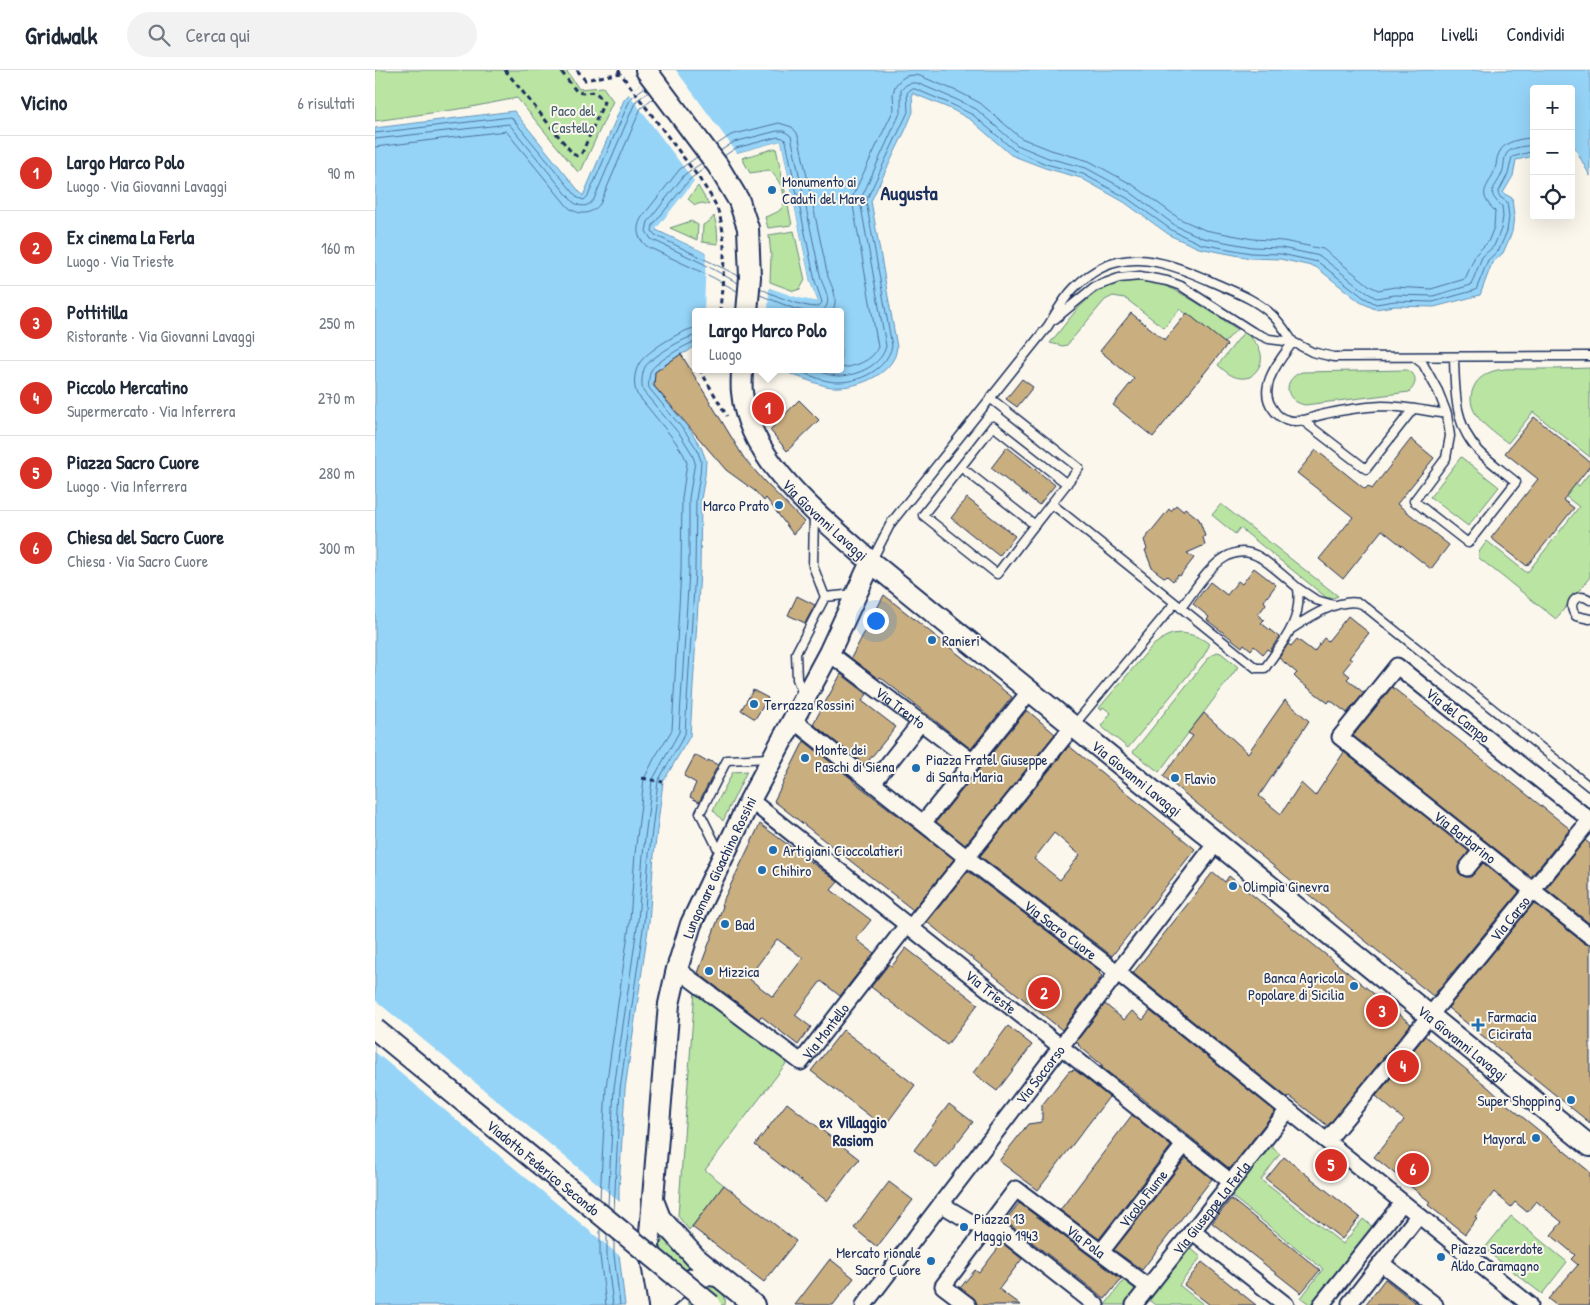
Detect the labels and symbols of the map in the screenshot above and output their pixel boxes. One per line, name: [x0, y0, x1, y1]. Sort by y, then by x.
park label: Paco del Castello: [551, 100, 595, 138]
place label: Monumento ai Caduti del Mare: [782, 171, 866, 209]
district label: Augusta: [880, 179, 938, 207]
marker: Monumento ai Caduti del Mare: [766, 184, 778, 196]
pin: 1: [752, 389, 784, 427]
street label: Via Giovanni Lavaggi: [778, 474, 873, 565]
place label: Marco Prato: [703, 495, 769, 516]
marker: Marco Prato: [773, 499, 785, 511]
your location: [863, 608, 889, 634]
place label: Ranieri: [942, 630, 980, 651]
marker: Ranieri: [926, 634, 938, 646]
street label: Via Trento: [871, 681, 930, 733]
street label: Via del Campo: [1421, 683, 1495, 747]
place label: Terrazza Rossini: [764, 694, 855, 715]
marker: Terrazza Rossini: [748, 698, 760, 710]
street label: Via Giovanni Lavaggi: [1087, 735, 1186, 821]
place label: Monte dei Paschi di Siena: [815, 739, 894, 777]
place label: Piazza Fratel Giuseppe di Santa Maria: [926, 749, 1048, 787]
marker: Monte dei Paschi di Siena: [799, 752, 811, 764]
marker: Piazza Fratel Giuseppe di Santa Maria: [910, 762, 922, 774]
place label: Flavio: [1184, 768, 1216, 789]
marker: Flavio: [1169, 772, 1181, 784]
street label: Lungomare Gioachino Rossini: [677, 792, 761, 941]
street label: Via Barbarino: [1430, 805, 1501, 868]
place label: Artigiani Cioccolatieri: [783, 840, 903, 861]
marker: Artigiani Cioccolatieri: [767, 844, 779, 856]
place label: Chihiro: [772, 860, 811, 881]
marker: Chihiro: [756, 864, 768, 876]
place label: Olimpia Ginevra: [1243, 876, 1329, 897]
marker: Olimpia Ginevra: [1227, 880, 1239, 892]
street label: Via Carso: [1485, 891, 1534, 945]
street label: Via Sacro Cuore: [1020, 895, 1102, 964]
place label: Bad: [735, 914, 754, 935]
marker: Bad: [719, 918, 731, 930]
place label: Mizzica: [719, 961, 759, 982]
marker: Mizzica: [703, 965, 715, 977]
street label: Via Trieste: [961, 965, 1021, 1019]
place label: Banca Agricola Popolare di Sicilia: [1248, 967, 1344, 1005]
pin: 2: [1028, 974, 1060, 1012]
marker: Banca Agricola Popolare di Sicilia: [1348, 980, 1360, 992]
pin: 3: [1366, 992, 1398, 1030]
street label: Via Montello: [796, 998, 854, 1064]
street label: Via Giovanni Lavaggi: [1413, 1000, 1512, 1086]
place label: Farmacia Cicirata: [1487, 1006, 1537, 1044]
marker: Farmacia Cicirata: [1472, 1019, 1484, 1031]
street label: Via Soccorso: [1010, 1040, 1069, 1108]
pin: 4: [1387, 1047, 1419, 1085]
place label: Super Shopping: [1478, 1090, 1561, 1111]
marker: Super Shopping: [1565, 1094, 1577, 1106]
district label: ex Villaggio Rasiom: [819, 1111, 887, 1151]
street label: Viadotto Federico Secondo: [482, 1115, 605, 1220]
place label: Mayoral: [1483, 1128, 1526, 1149]
marker: Mayoral: [1530, 1132, 1542, 1144]
pin: 5: [1315, 1146, 1347, 1184]
pin: 6: [1397, 1150, 1429, 1188]
street label: Via Giuseppe La Ferla: [1167, 1156, 1254, 1259]
street label: Vicolo Fiume: [1113, 1165, 1172, 1232]
place label: Piazza 13 Maggio 1943: [974, 1208, 1039, 1246]
street label: Via Pola: [1062, 1219, 1110, 1263]
marker: Piazza 13 Maggio 1943: [958, 1221, 970, 1233]
place label: Piazza Sacerdote Aldo Caramagno: [1451, 1238, 1543, 1276]
place label: Mercato rionale Sacro Cuore: [836, 1242, 921, 1280]
marker: Piazza Sacerdote Aldo Caramagno: [1435, 1251, 1447, 1263]
marker: Mercato rionale Sacro Cuore: [925, 1255, 937, 1267]

